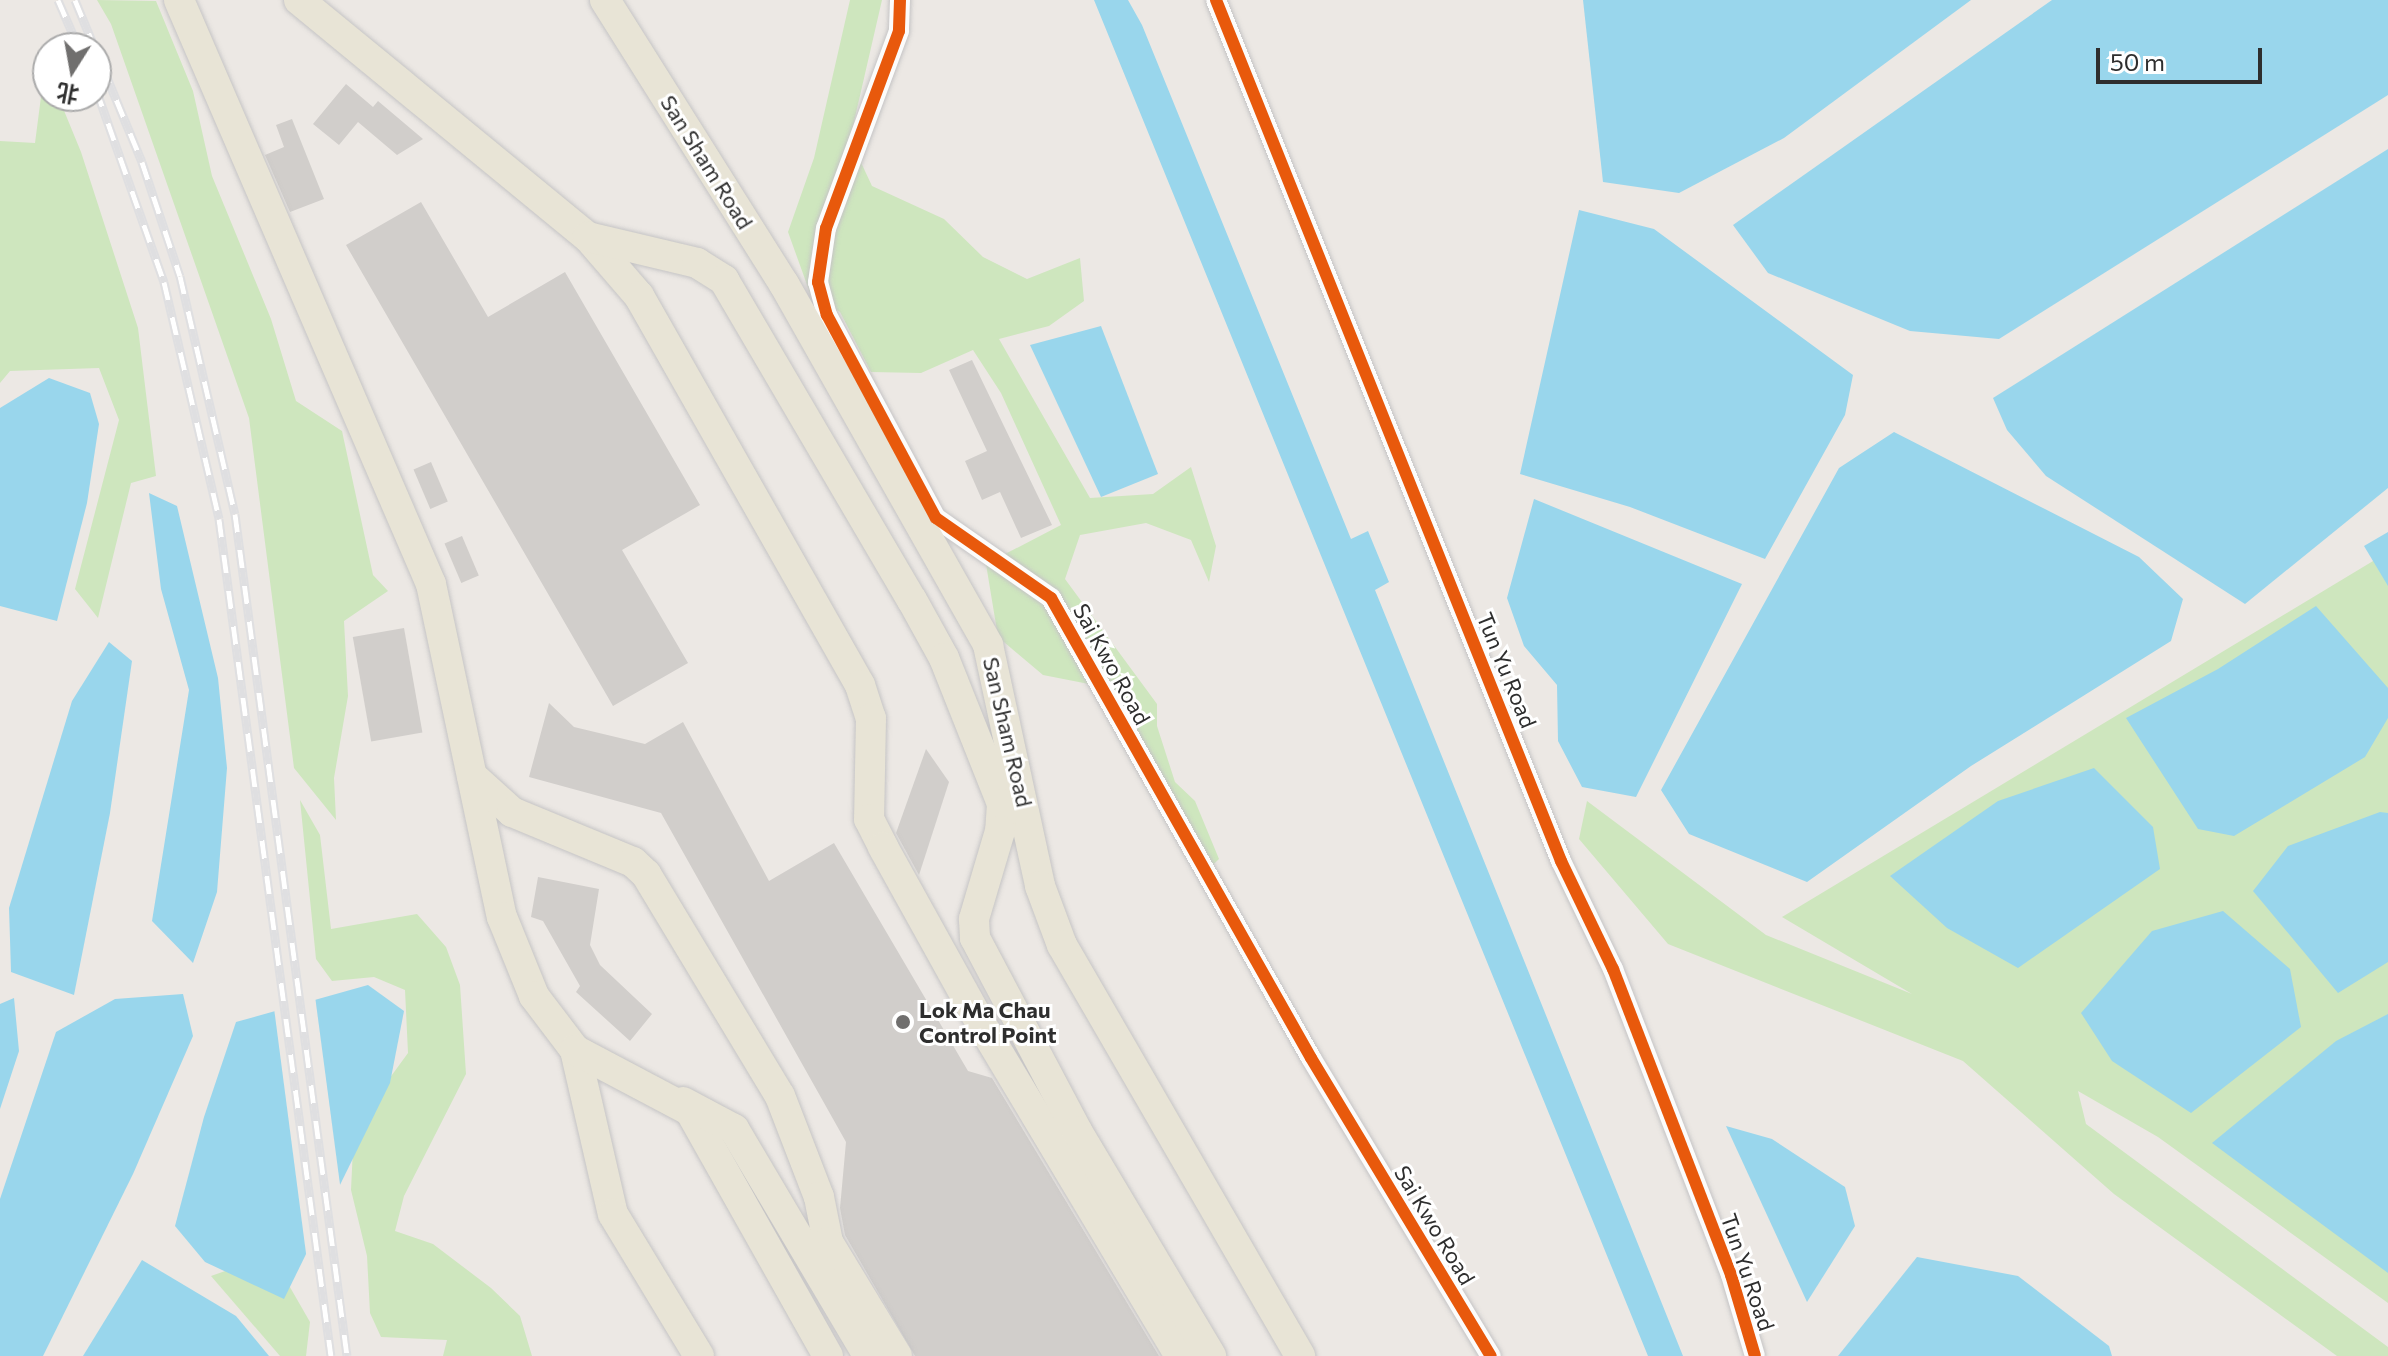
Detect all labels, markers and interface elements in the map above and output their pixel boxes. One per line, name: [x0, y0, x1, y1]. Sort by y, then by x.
north arrow: [32, 32, 112, 112]
scale bar: [2100, 32, 2266, 82]
text: 50 m: [2110, 47, 2165, 76]
text: 北: [54, 79, 81, 109]
street label: San Sham Road: [655, 90, 759, 234]
street label: Sai Kwo Road: [1068, 599, 1156, 729]
street label: Tun Yu Road: [1472, 608, 1542, 732]
street label: San Sham Road: [978, 654, 1038, 810]
place label: Lok Ma Chau Control Point: [919, 996, 1057, 1048]
marker: Lok Ma Chau Control Point: [894, 1013, 912, 1031]
street label: Sai Kwo Road: [1389, 1161, 1481, 1289]
street label: Tun Yu Road: [1716, 1210, 1780, 1334]

